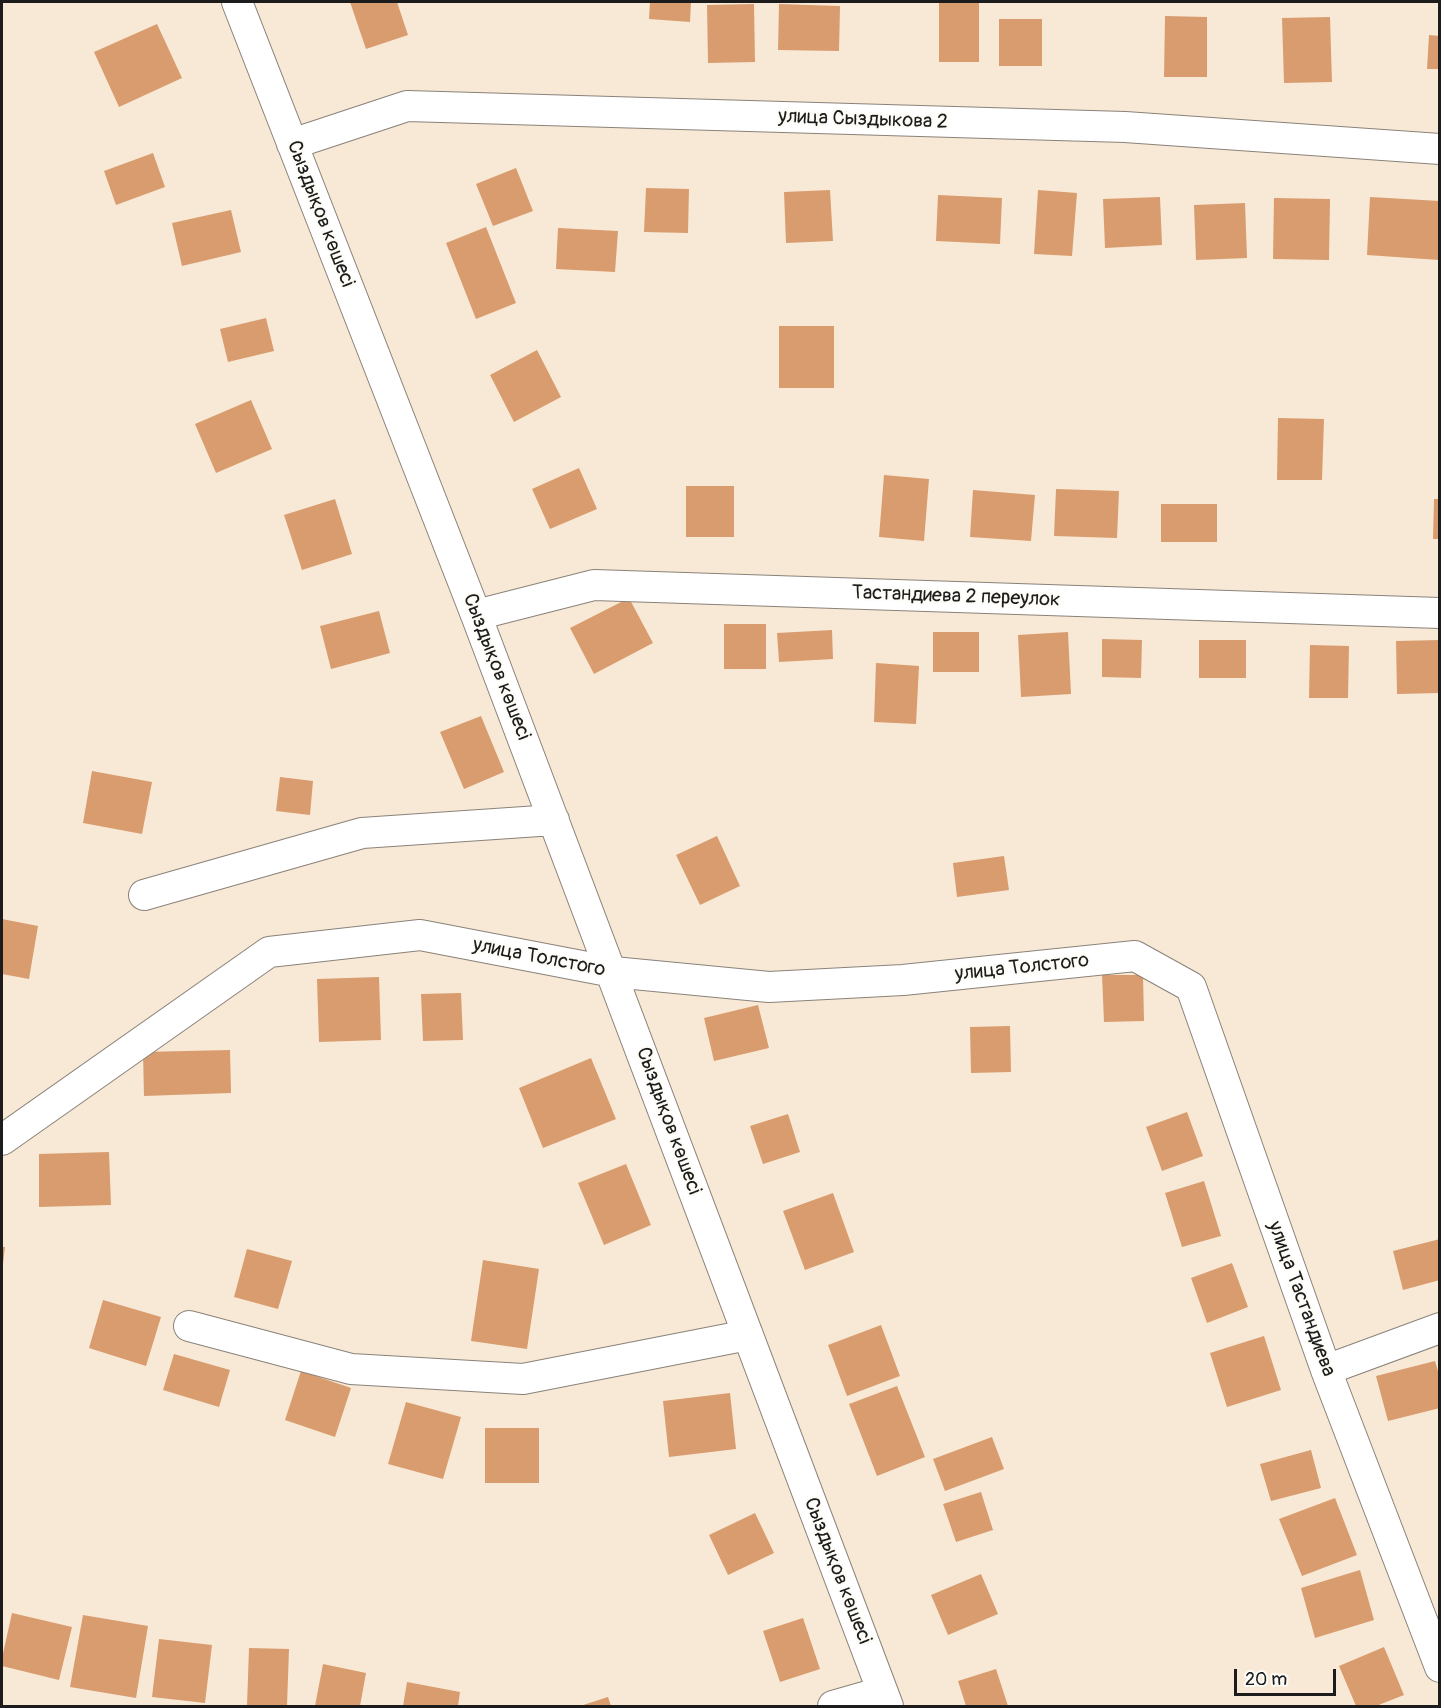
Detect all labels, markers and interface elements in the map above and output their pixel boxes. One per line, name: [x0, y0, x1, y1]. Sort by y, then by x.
street label: улица Сыздыкова 2: [778, 105, 948, 135]
street label: Сыздықов көшесі: [281, 137, 359, 291]
street label: Тастандиева 2 переулок: [851, 581, 1061, 613]
street label: Сыздықов көшесі: [457, 590, 535, 744]
street label: улица Толстого: [471, 933, 607, 983]
street label: улица Толстого: [954, 949, 1090, 987]
street label: Сыздықов көшесі: [630, 1044, 706, 1198]
street label: улица Тастандиева: [1262, 1218, 1340, 1380]
street label: Сыздықов көшесі: [798, 1494, 876, 1648]
scale bar: [1237, 1657, 1339, 1695]
text: 20 m: [1245, 1668, 1287, 1691]

